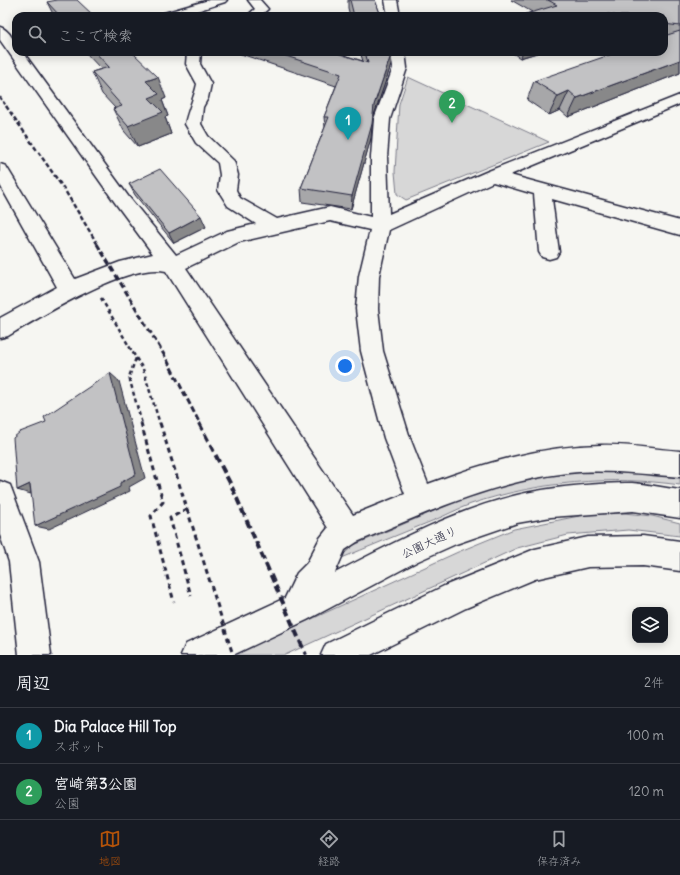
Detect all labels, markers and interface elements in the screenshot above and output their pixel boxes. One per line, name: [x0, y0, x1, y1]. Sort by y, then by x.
search box: [12, 12, 668, 56]
icon: search: [26, 23, 48, 45]
text: ここで検索: [58, 26, 133, 45]
pin: 2: [439, 90, 465, 123]
pin: 1: [335, 107, 361, 140]
your location: [335, 356, 355, 376]
street label: 公園大通り: [399, 523, 459, 561]
map controls: [632, 607, 668, 643]
button: layers: [632, 607, 668, 643]
text: 周辺: [16, 672, 50, 694]
text: 2件: [644, 674, 664, 691]
text: Dia Palace Hill Top: [54, 717, 177, 736]
text: 1: [26, 727, 32, 744]
text: 100 m: [627, 727, 664, 744]
text: スポット: [54, 738, 106, 755]
text: 宮崎第3公園: [54, 774, 138, 793]
text: 2: [25, 783, 33, 800]
text: 120 m: [629, 783, 664, 800]
text: 公園: [54, 795, 80, 812]
tab: 地図: [99, 828, 121, 868]
tab: 経路: [318, 828, 340, 868]
tab: 保存済み: [537, 828, 581, 868]

